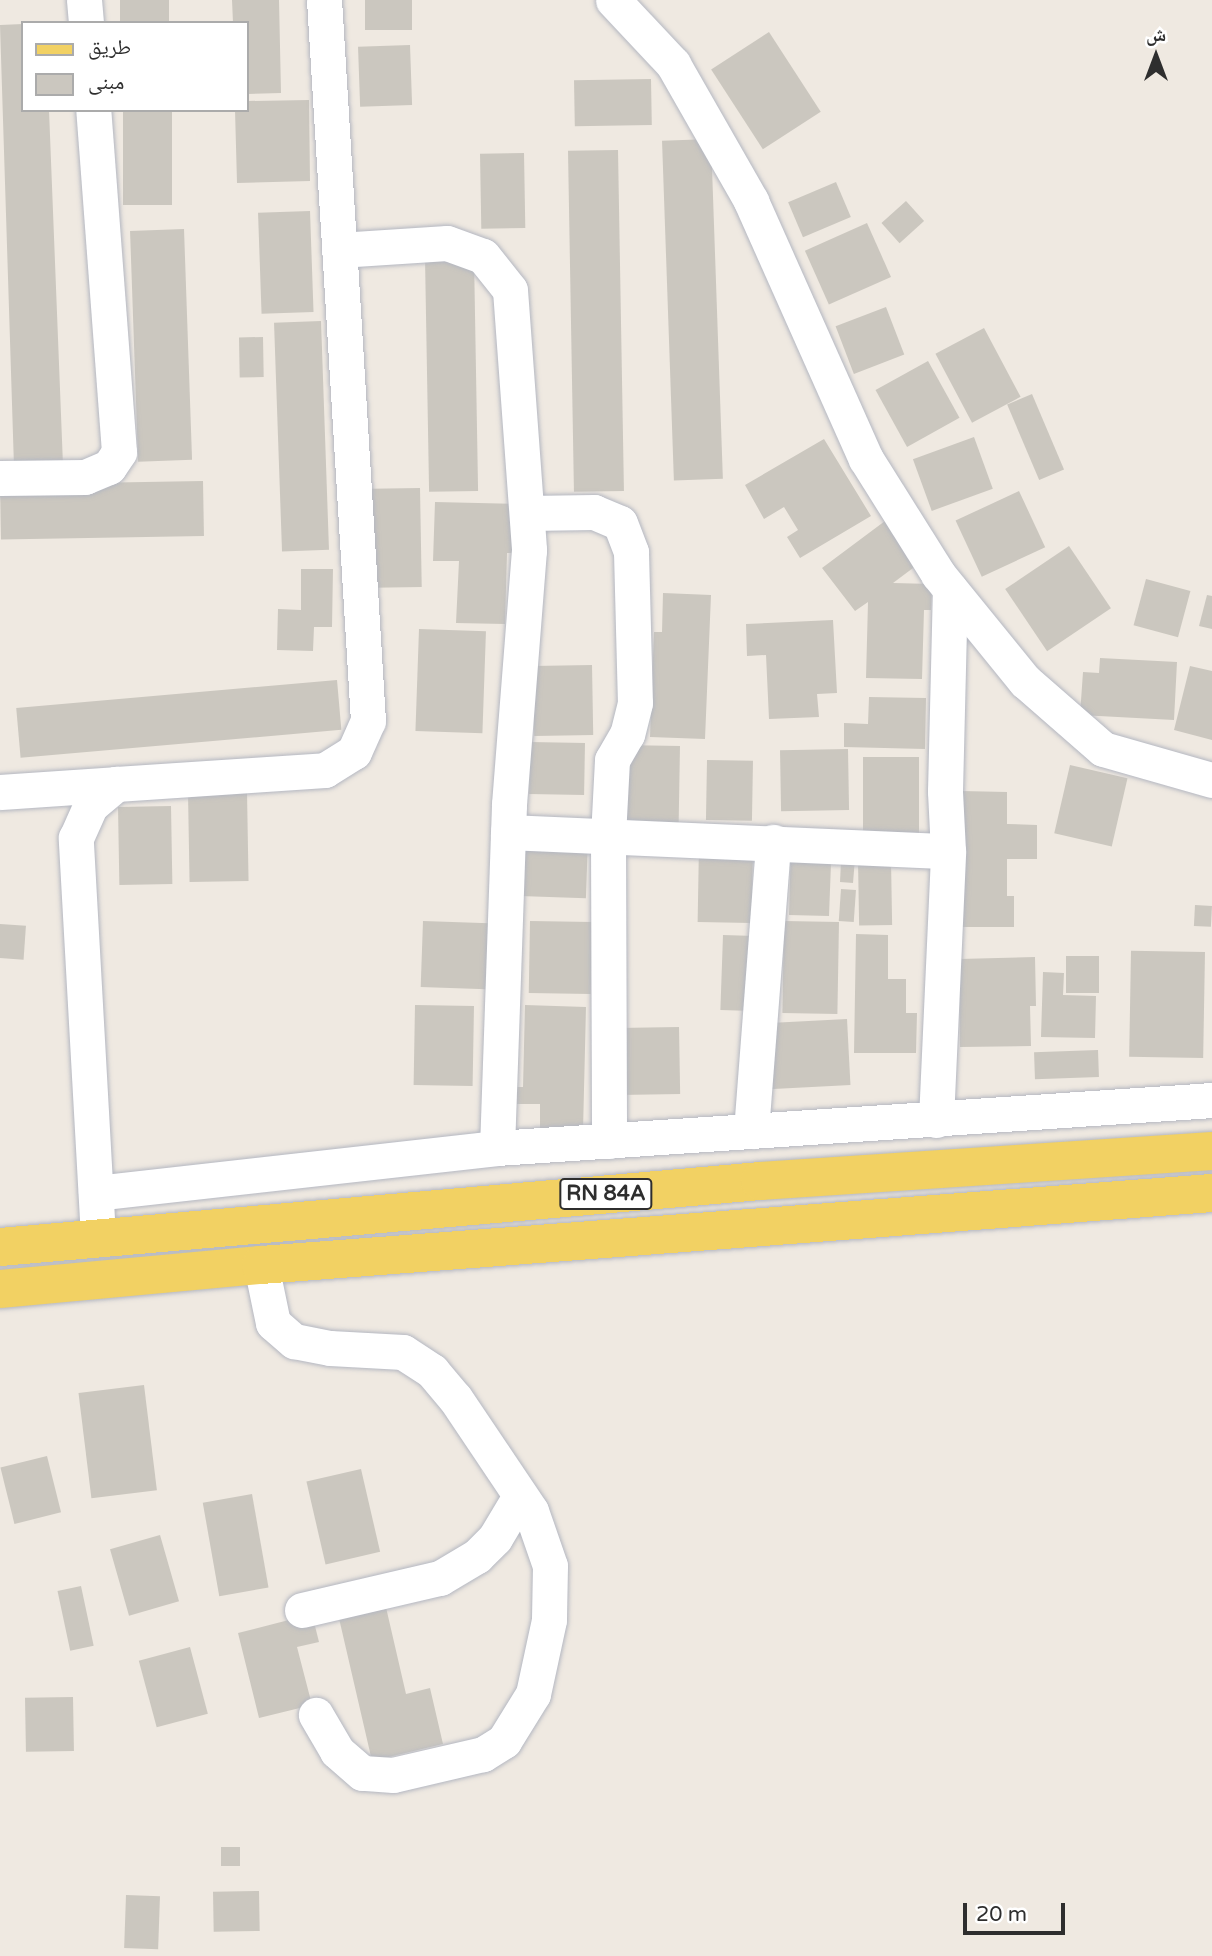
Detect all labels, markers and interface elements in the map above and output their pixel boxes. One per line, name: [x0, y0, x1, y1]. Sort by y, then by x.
legend: [21, 21, 248, 112]
north arrow: [1121, 21, 1191, 91]
text: ش: [1146, 24, 1166, 46]
text: طريق: [88, 35, 131, 60]
text: مبنى: [88, 70, 124, 95]
road number: RN 84A: [559, 1176, 653, 1212]
scale bar: [967, 1890, 1068, 1934]
text: 20 m: [976, 1902, 1027, 1927]

